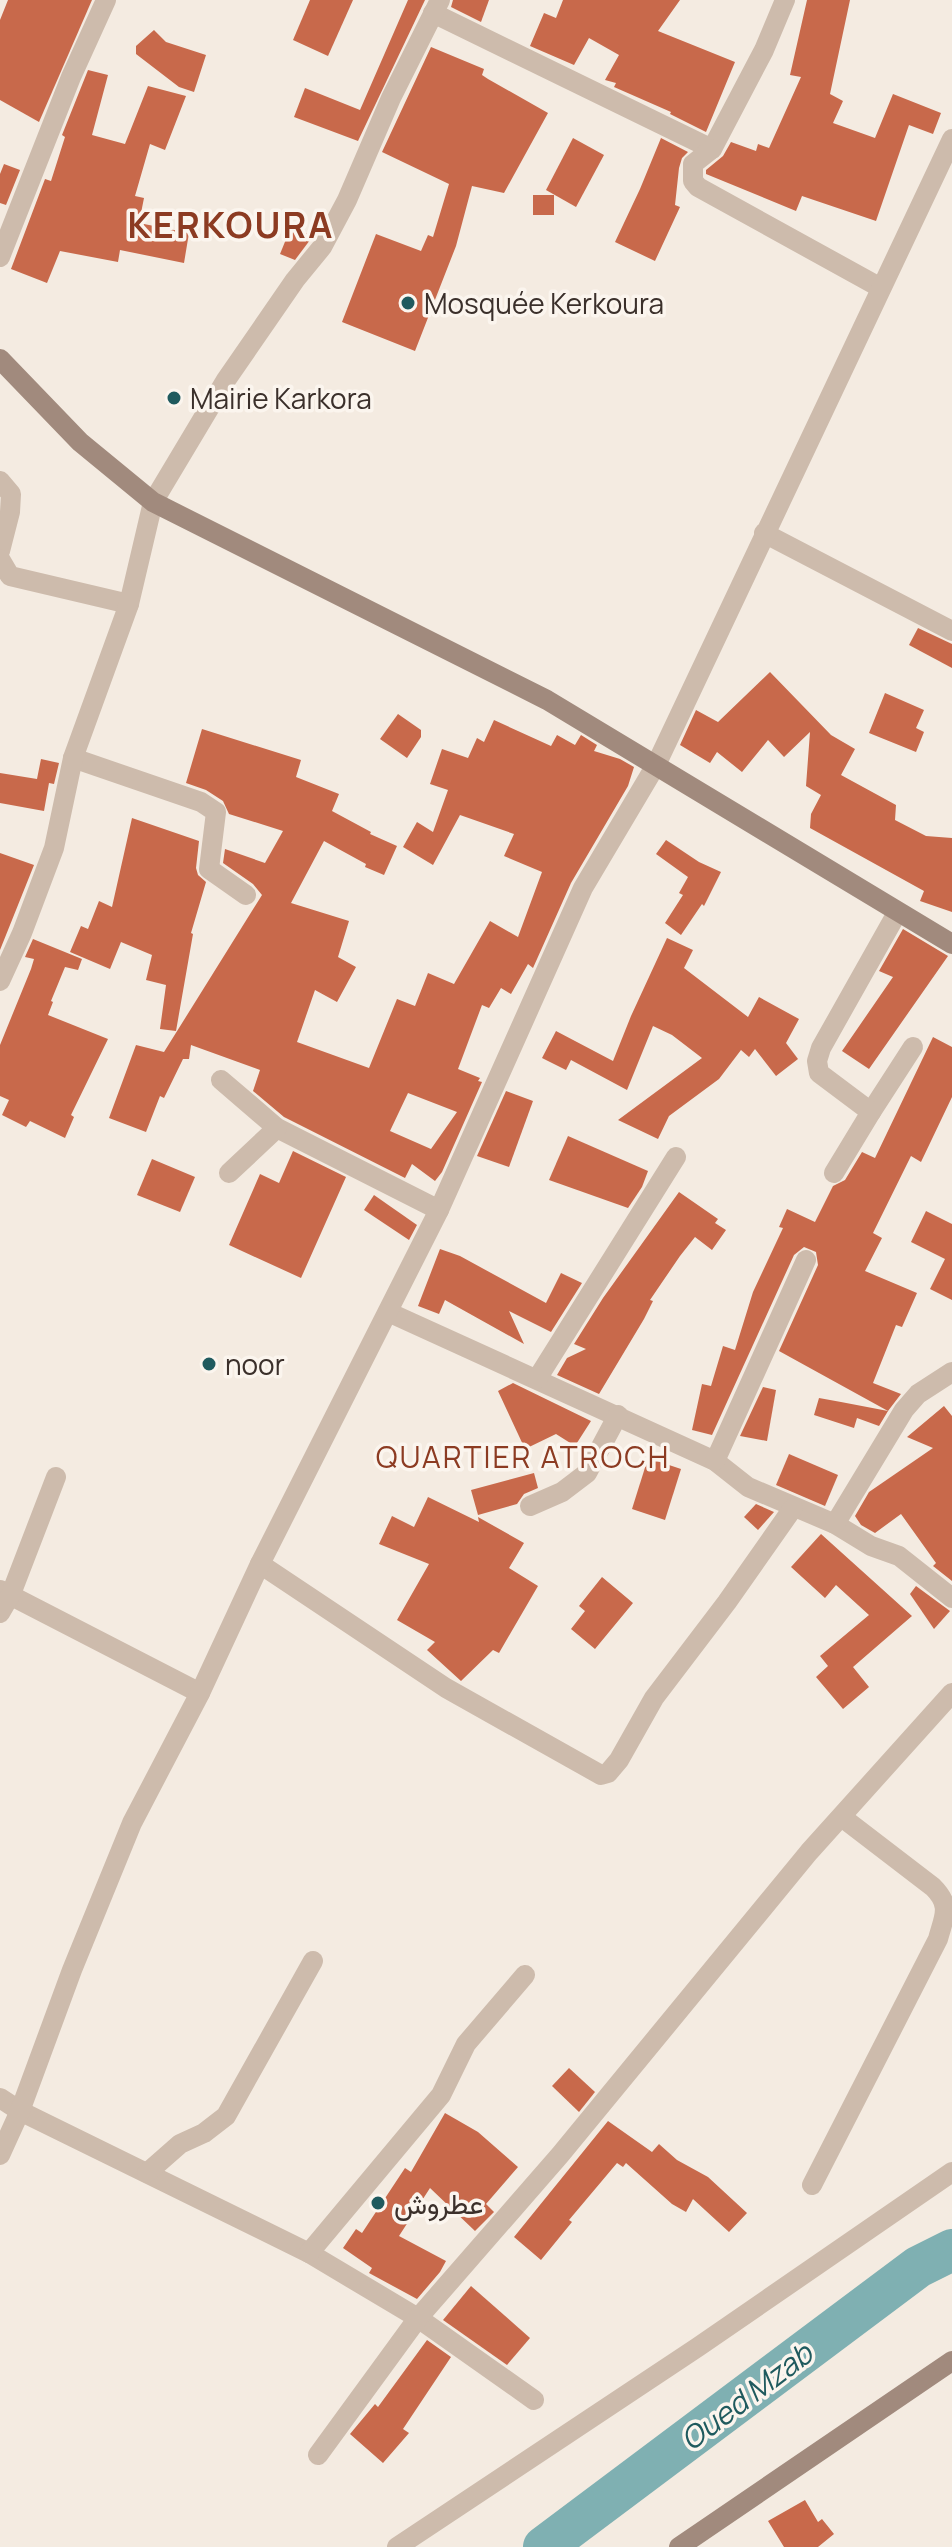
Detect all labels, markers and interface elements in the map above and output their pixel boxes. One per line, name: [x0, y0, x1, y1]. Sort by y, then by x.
district label: KERKOURA: [128, 200, 334, 249]
place label: Mosquée Kerkoura: [424, 284, 664, 322]
marker: Mosquée Kerkoura: [399, 294, 417, 312]
place label: Mairie Karkora: [190, 379, 372, 417]
marker: Mairie Karkora: [165, 389, 183, 407]
place label: noor: [225, 1345, 285, 1383]
marker: noor: [200, 1355, 218, 1373]
district label: QUARTIER ATROCH: [376, 1436, 670, 1477]
place label: عطروش: [394, 2184, 483, 2222]
marker: عطروش: [369, 2194, 387, 2212]
water label: Oued Mzab: [672, 2332, 822, 2459]

